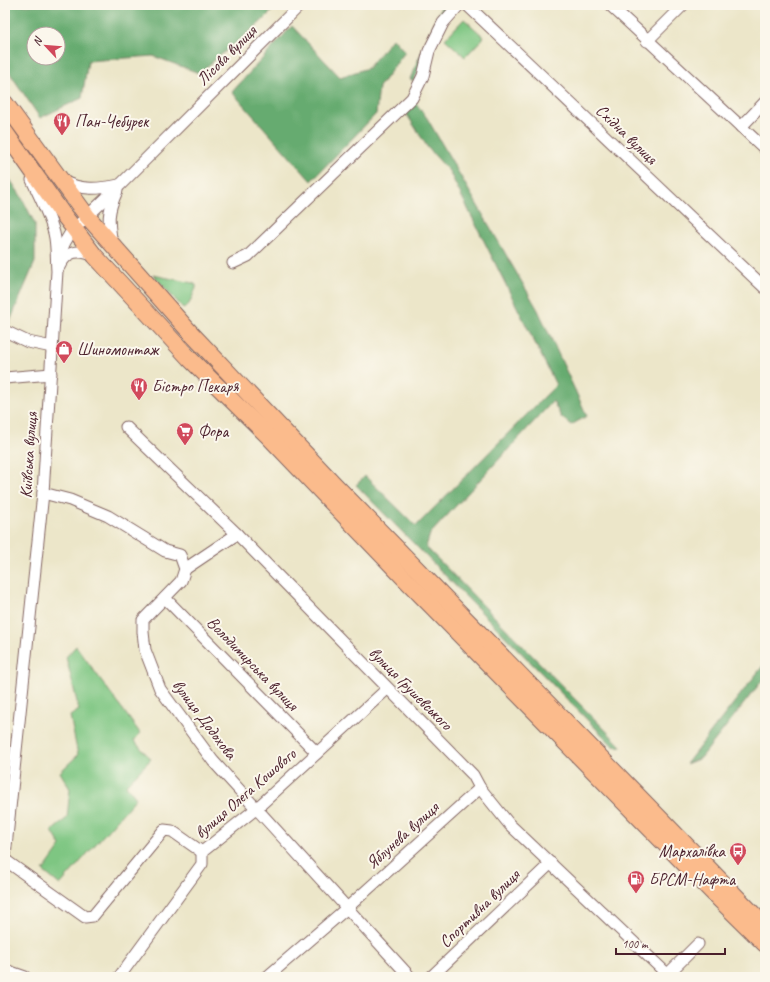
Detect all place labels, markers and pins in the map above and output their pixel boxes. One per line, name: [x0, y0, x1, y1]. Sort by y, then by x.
restaurant icon: Пан-Чебурек: [52, 111, 72, 136]
place label: Пан-Чебурек: [75, 111, 150, 132]
shop icon: Шиномонтаж: [54, 339, 74, 364]
place label: Шиномонтаж: [77, 339, 161, 360]
restaurant icon: Бістро Пекаря: [129, 376, 149, 401]
place label: Бістро Пекаря: [152, 376, 239, 397]
supermarket icon: Фора: [175, 421, 195, 446]
place label: Фора: [198, 421, 230, 442]
place label: Мархалівка: [659, 841, 727, 862]
bus stop icon: Мархалівка: [728, 841, 748, 866]
fuel station icon: БРСМ-Нафта: [626, 869, 646, 894]
place label: БРСМ-Нафта: [649, 869, 736, 890]

